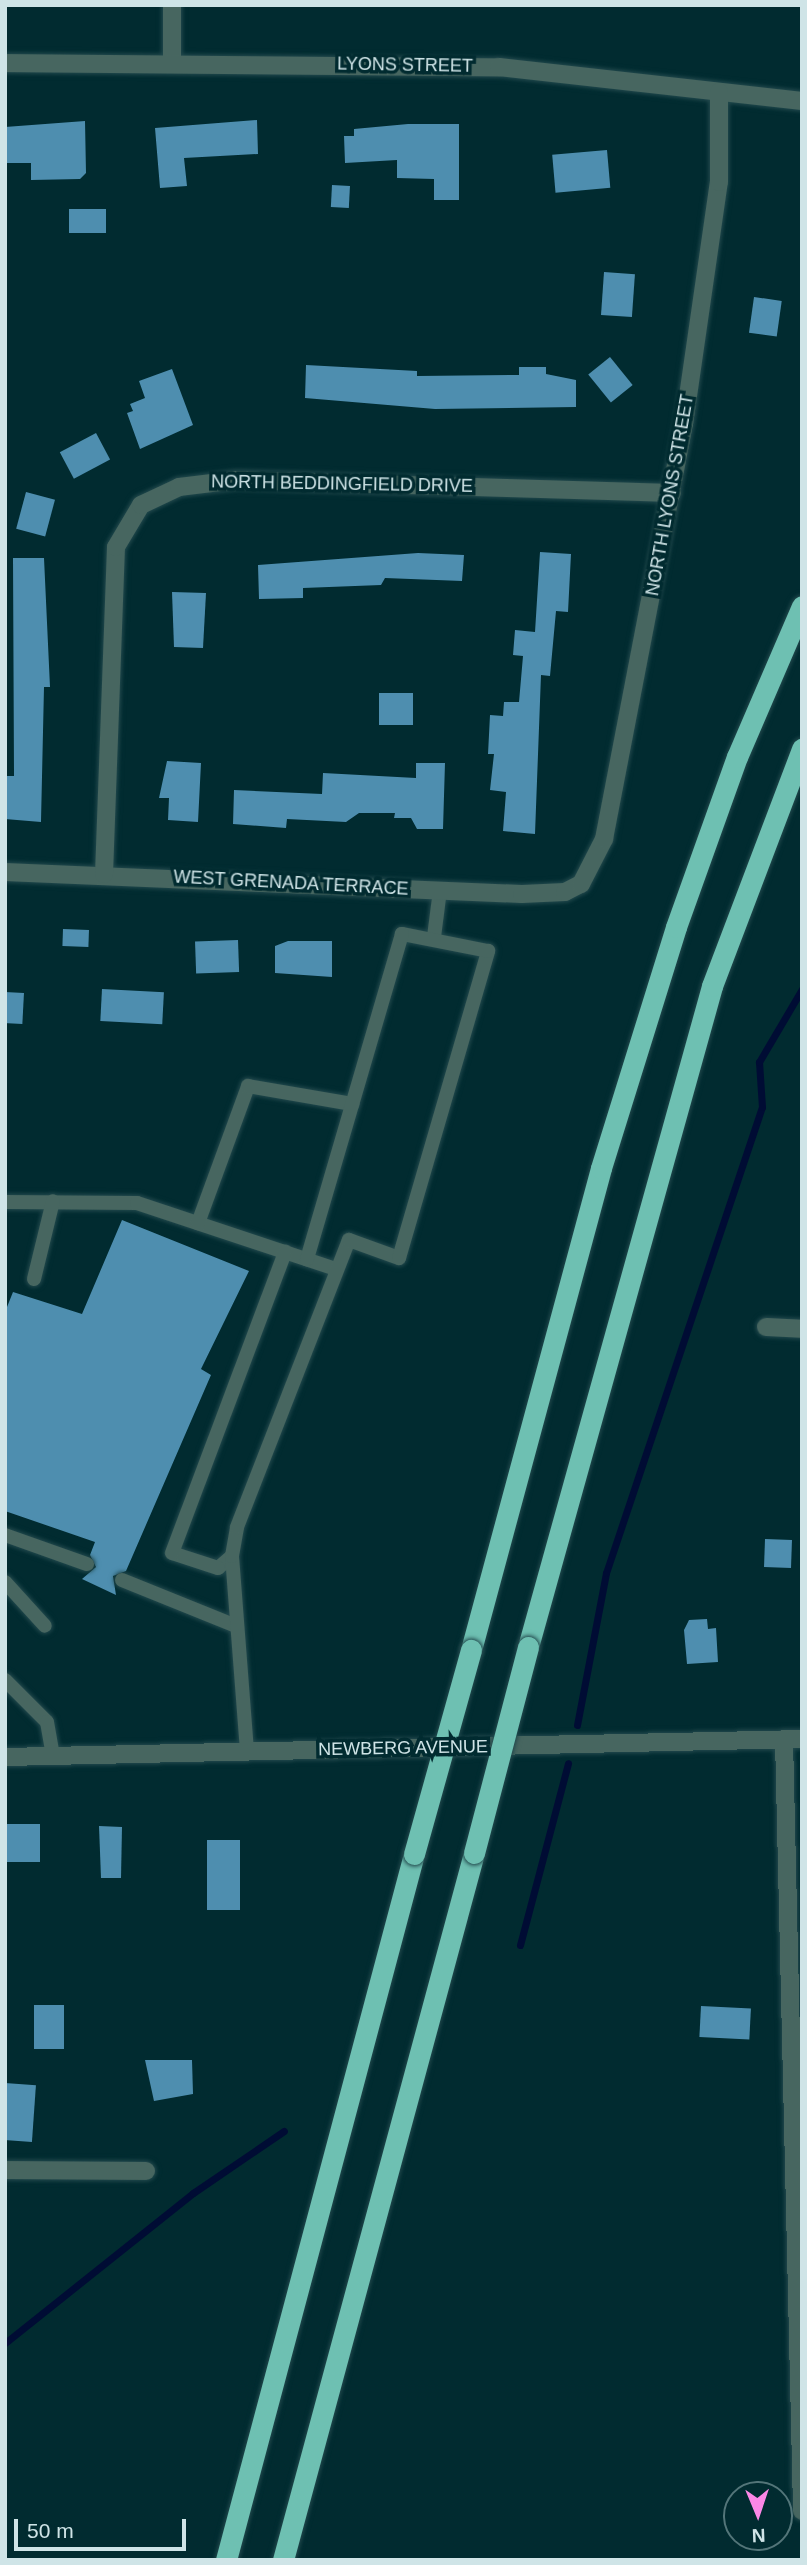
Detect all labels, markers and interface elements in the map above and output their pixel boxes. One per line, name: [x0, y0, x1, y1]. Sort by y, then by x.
street label: LYONS STREET: [337, 53, 473, 77]
street label: NORTH LYONS STREET: [642, 392, 698, 598]
street label: NORTH BEDDINGFIELD DRIVE: [211, 471, 473, 497]
street label: WEST GRENADA TERRACE: [172, 866, 410, 900]
street label: NEWBERG AVENUE: [317, 1736, 489, 1760]
north arrow: [723, 2481, 793, 2551]
scale bar: [18, 2506, 189, 2550]
text: 50 m: [27, 2519, 74, 2542]
text: N: [751, 2525, 766, 2546]

